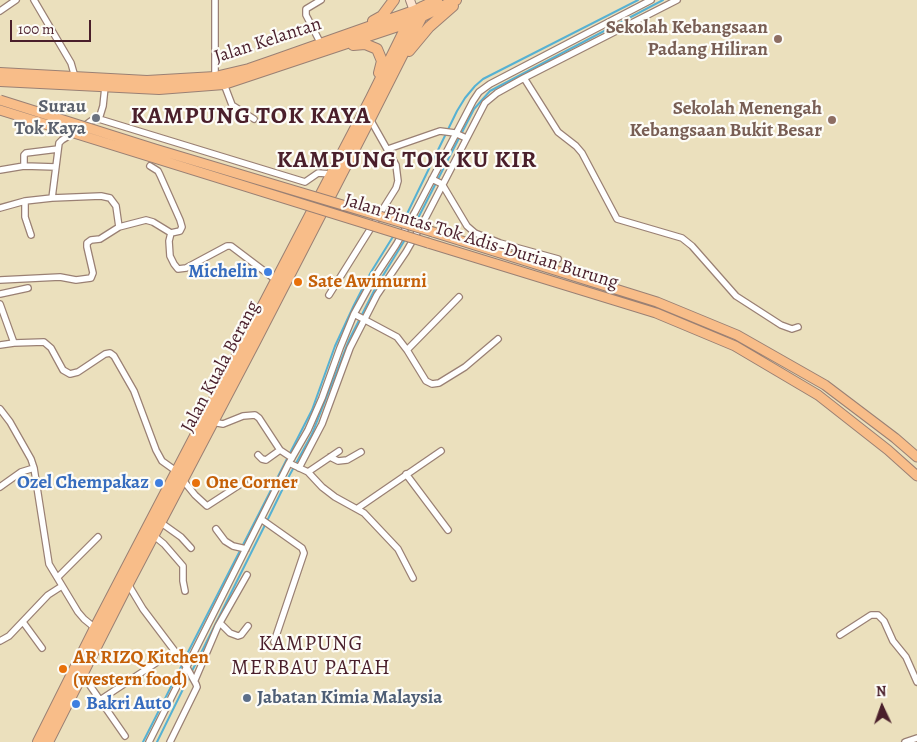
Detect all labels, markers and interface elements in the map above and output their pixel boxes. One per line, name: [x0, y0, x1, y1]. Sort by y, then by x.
scale bar: [12, 10, 94, 42]
street label: Jalan Kelantan: [211, 13, 325, 69]
place label: Sekolah Kebangsaan Padang Hiliran: [606, 17, 768, 61]
text: 100 m: [18, 19, 55, 39]
marker: Sekolah Kebangsaan Padang Hiliran: [772, 33, 784, 45]
place label: Surau Tok Kaya: [14, 96, 86, 140]
place label: Sekolah Menengah Kebangsaan Bukit Besar: [630, 98, 822, 142]
district label: KAMPUNG TOK KAYA: [129, 103, 373, 131]
marker: Surau Tok Kaya: [90, 112, 102, 124]
marker: Sekolah Menengah Kebangsaan Bukit Besar: [826, 114, 838, 126]
district label: KAMPUNG TOK KU KIR: [274, 147, 540, 175]
street label: Jalan Pintas Tok Adis-Durian Burung: [341, 189, 621, 295]
place label: Michelin: [188, 261, 258, 283]
marker: Michelin: [262, 266, 274, 278]
place label: Sate Awimurni: [308, 271, 427, 293]
marker: Sate Awimurni: [292, 276, 304, 288]
street label: Jalan Kuala Berang: [177, 297, 265, 437]
place label: Ozel Chempakaz: [17, 472, 149, 494]
place label: One Corner: [206, 472, 298, 494]
marker: Ozel Chempakaz: [153, 477, 165, 489]
marker: One Corner: [190, 477, 202, 489]
district label: KAMPUNG MERBAU PATAH: [230, 632, 392, 682]
place label: AR RIZQ Kitchen (western food): [73, 647, 209, 691]
marker: AR RIZQ Kitchen (western food): [57, 663, 69, 675]
north arrow: [857, 682, 907, 732]
text: N: [876, 682, 887, 701]
place label: Jabatan Kimia Malaysia: [257, 687, 443, 709]
marker: Jabatan Kimia Malaysia: [241, 692, 253, 704]
place label: Bakri Auto: [86, 693, 172, 715]
marker: Bakri Auto: [70, 698, 82, 710]

